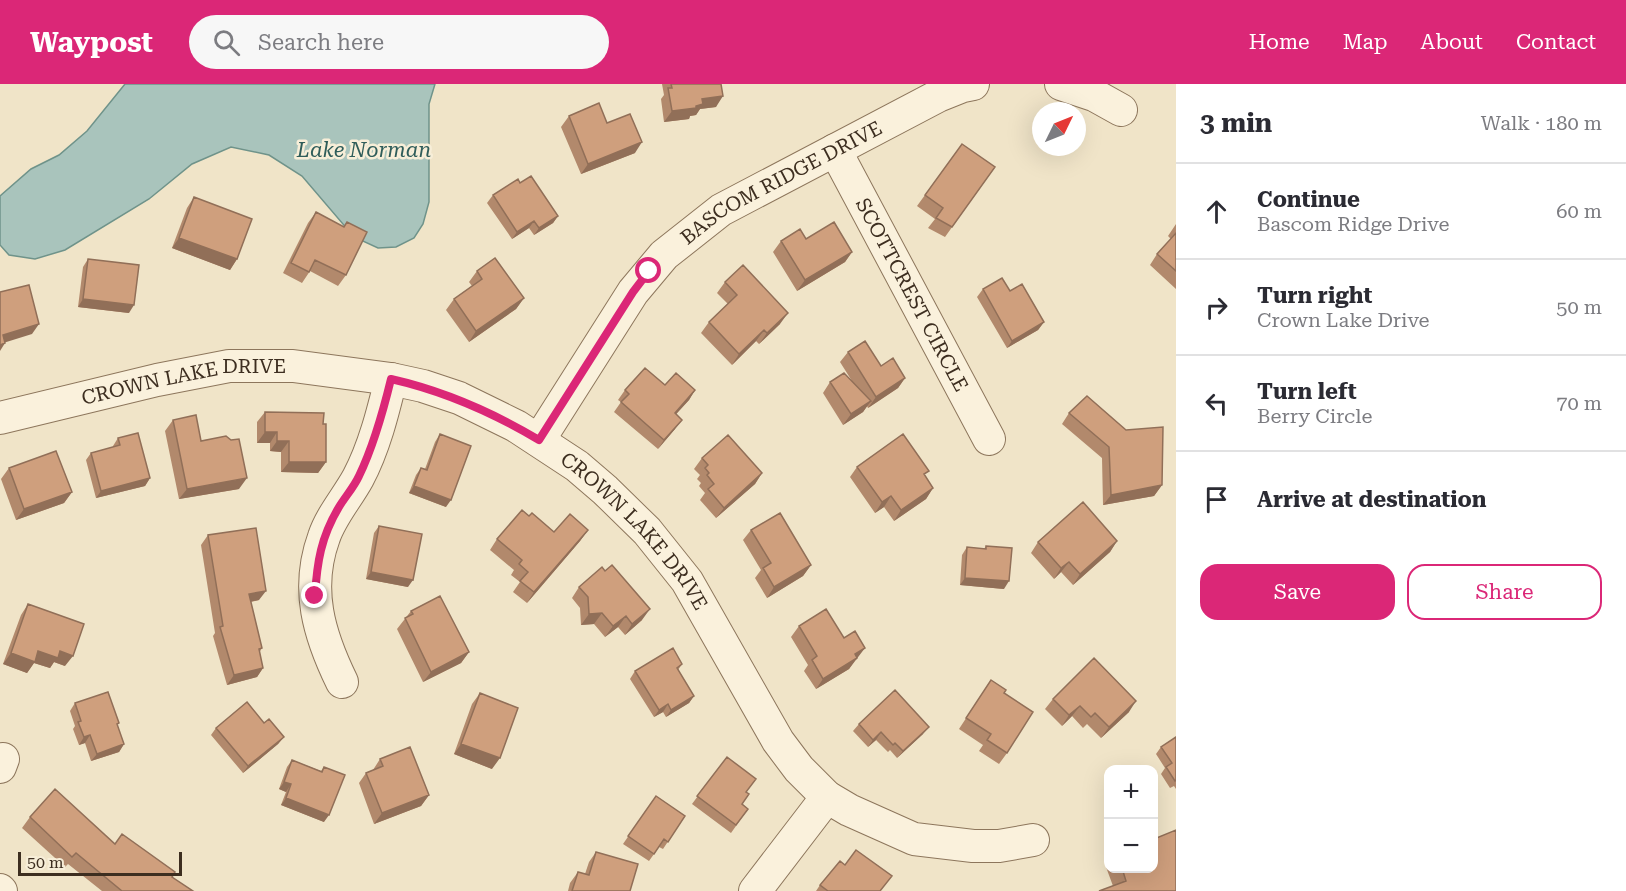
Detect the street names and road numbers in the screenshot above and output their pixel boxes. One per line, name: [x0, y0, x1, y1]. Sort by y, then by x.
street label: BASCOM RIDGE DRIVE: [676, 116, 886, 249]
street label: SCOTTCREST CIRCLE: [851, 194, 973, 396]
street label: CROWN LAKE DRIVE: [79, 354, 286, 410]
street label: CROWN LAKE DRIVE: [556, 447, 713, 614]

